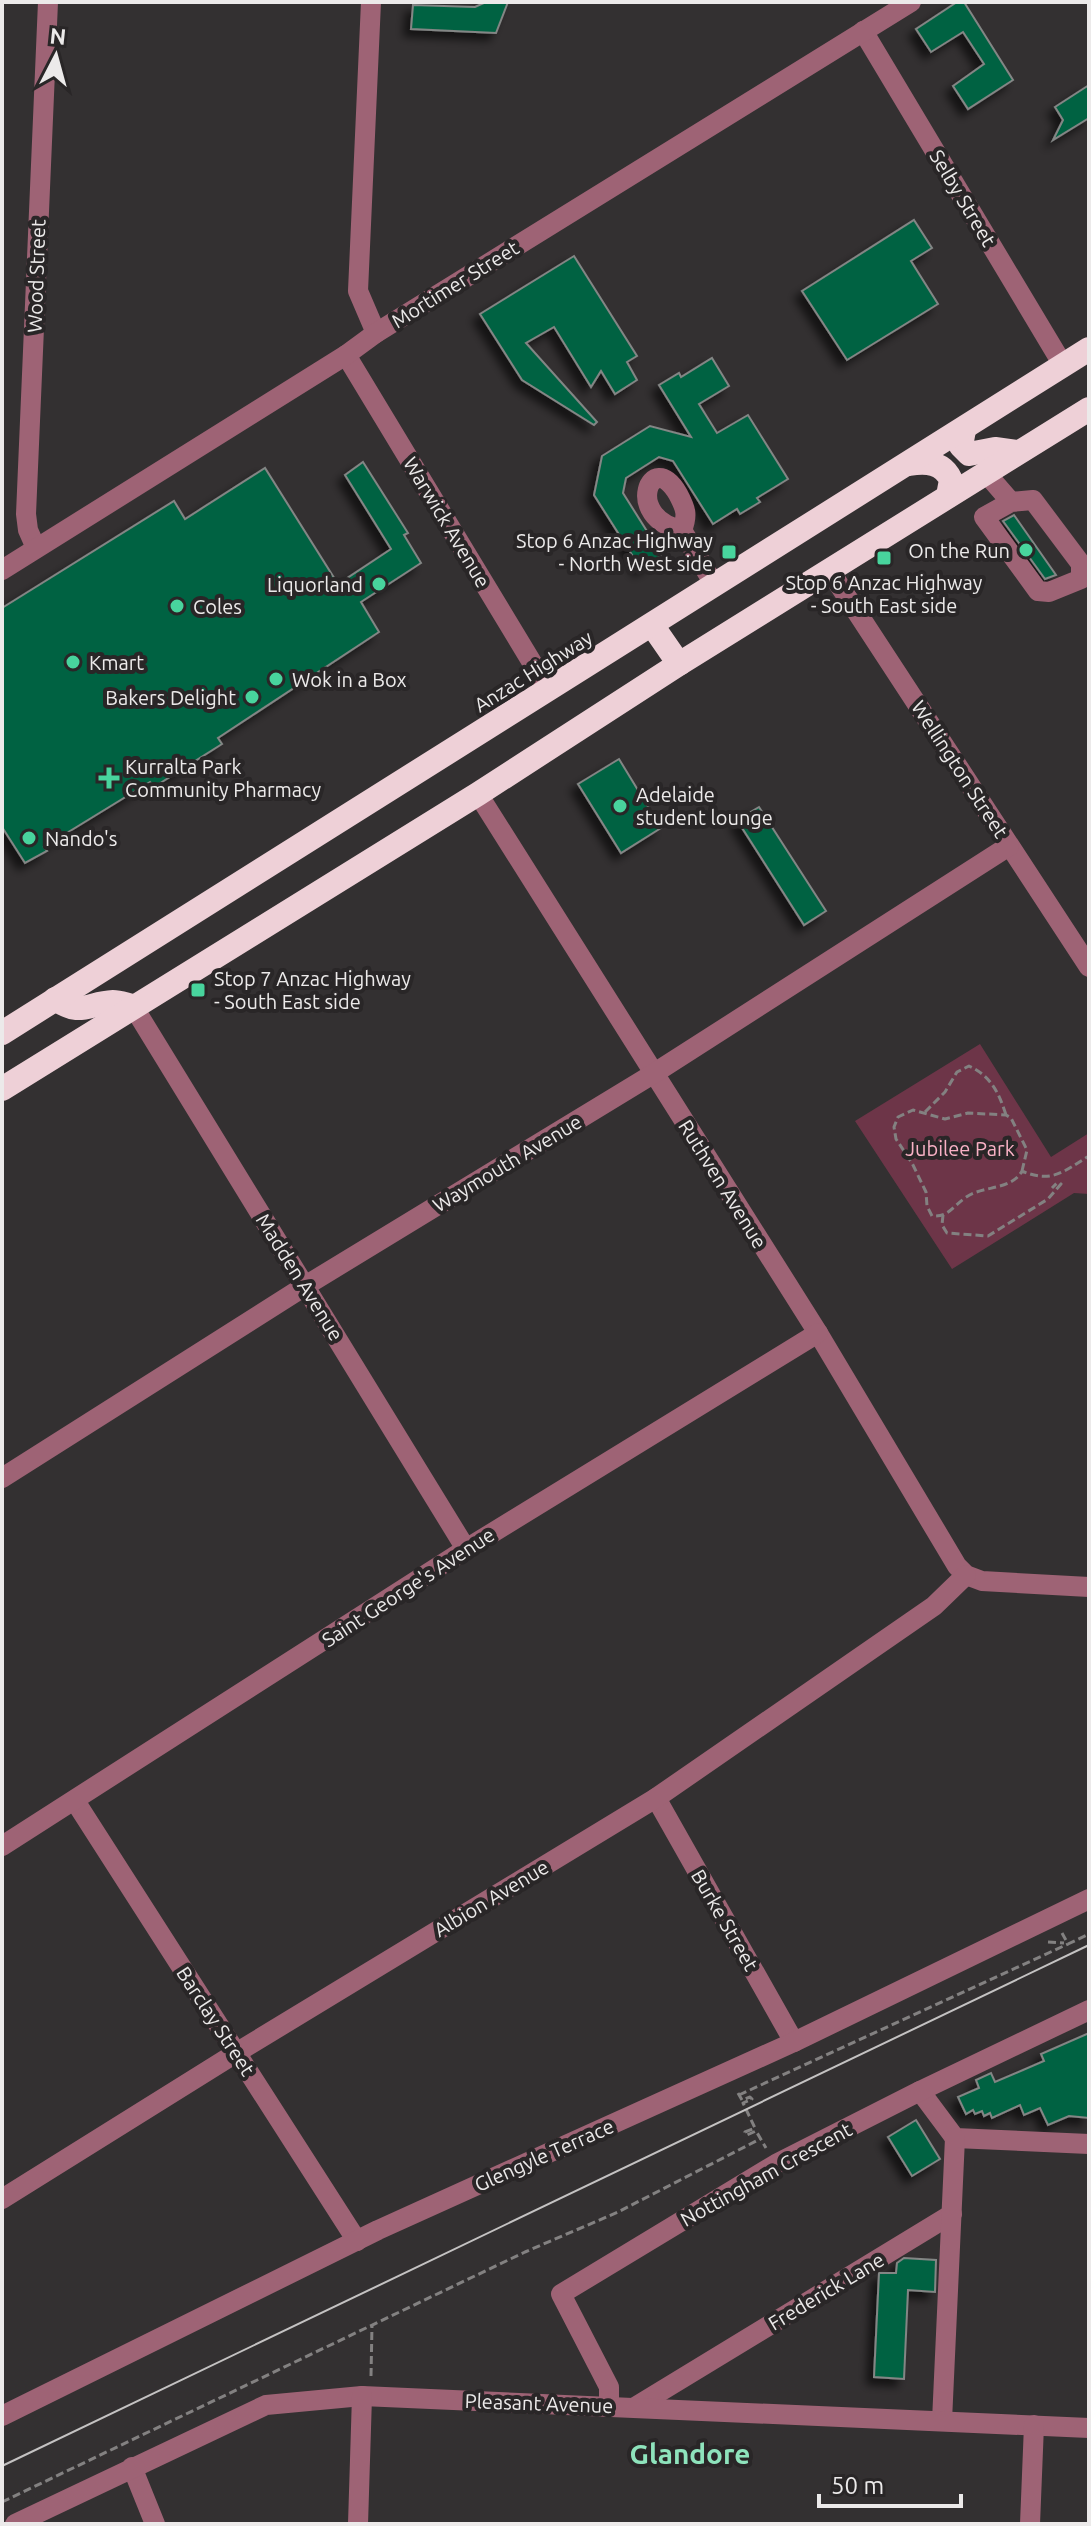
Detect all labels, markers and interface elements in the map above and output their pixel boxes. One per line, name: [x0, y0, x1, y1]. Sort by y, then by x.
north arrow: [16, 16, 96, 96]
text: N: [49, 22, 68, 49]
street label: Selby Street: [925, 146, 1001, 251]
street label: Wood Street: [23, 219, 49, 333]
street label: Mortimer Street: [387, 236, 523, 332]
street label: Warwick Avenue: [399, 453, 495, 591]
place label: Stop 6 Anzac Highway - North West side: [516, 529, 713, 575]
place label: On the Run: [908, 539, 1010, 562]
marker: On the Run: [1017, 541, 1035, 559]
marker: Stop 6 Anzac Highway - North West side: [720, 543, 738, 561]
marker: Stop 6 Anzac Highway - South East side: [875, 549, 893, 567]
place label: Stop 6 Anzac Highway - South East side: [786, 571, 983, 617]
place label: Liquorland: [267, 573, 363, 596]
marker: Liquorland: [370, 575, 388, 593]
place label: Coles: [193, 595, 242, 618]
marker: Coles: [168, 597, 186, 615]
street label: Anzac Highway: [470, 625, 597, 716]
place label: Kmart: [89, 651, 144, 674]
marker: Kmart: [64, 653, 82, 671]
place label: Wok in a Box: [292, 668, 407, 691]
marker: Wok in a Box: [267, 670, 285, 688]
place label: Bakers Delight: [105, 686, 236, 709]
marker: Bakers Delight: [243, 688, 261, 706]
street label: Wellington Street: [907, 696, 1013, 842]
place label: Kurralta Park Community Pharmacy: [125, 755, 322, 801]
marker: Kurralta Park Community Pharmacy: [100, 769, 118, 787]
place label: Adelaide student lounge: [636, 783, 773, 829]
marker: Adelaide student lounge: [611, 797, 629, 815]
place label: Nando's: [45, 827, 117, 850]
marker: Nando's: [20, 829, 38, 847]
place label: Stop 7 Anzac Highway - South East side: [214, 967, 411, 1013]
marker: Stop 7 Anzac Highway - South East side: [189, 981, 207, 999]
street label: Waymouth Avenue: [428, 1109, 586, 1217]
street label: Ruthven Avenue: [674, 1115, 772, 1253]
park label: Jubilee Park: [905, 1137, 1015, 1160]
street label: Madden Avenue: [252, 1209, 348, 1345]
street label: Saint George's Avenue: [318, 1523, 498, 1651]
street label: Albion Avenue: [429, 1855, 553, 1941]
street label: Burke Street: [687, 1865, 763, 1975]
street label: Barclay Street: [172, 1962, 260, 2080]
street label: Glengyle Terrace: [471, 2114, 617, 2196]
street label: Nottingham Crescent: [676, 2117, 856, 2231]
street label: Frederick Lane: [764, 2247, 888, 2335]
street label: Pleasant Avenue: [464, 2389, 614, 2417]
district label: Glandore: [630, 2438, 750, 2469]
scale bar: [819, 2458, 961, 2508]
text: 50 m: [831, 2472, 884, 2499]

